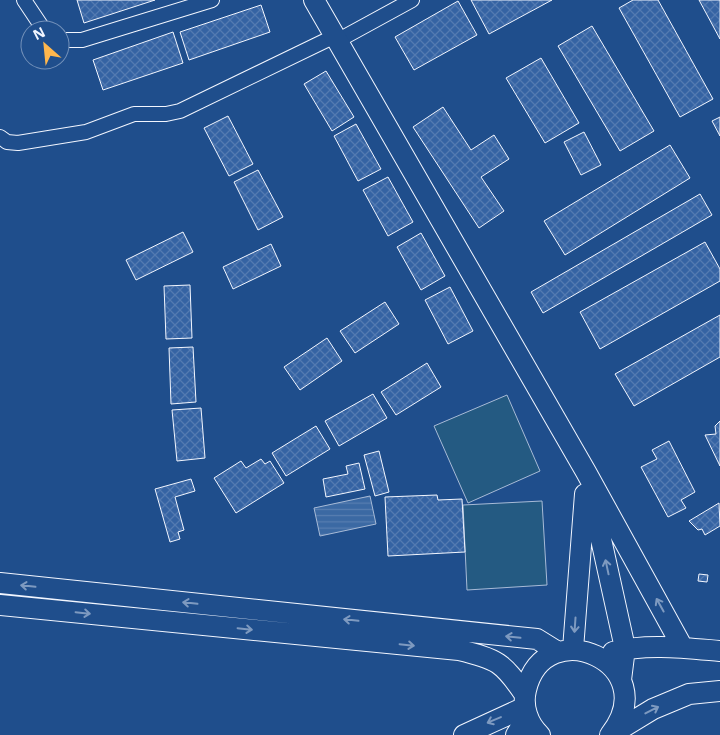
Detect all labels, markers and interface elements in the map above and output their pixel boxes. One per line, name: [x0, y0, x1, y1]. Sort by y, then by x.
north arrow: [20, 20, 70, 70]
text: N: [29, 22, 48, 44]
one-way arrow: [602, 559, 611, 575]
one-way arrow: [20, 581, 36, 591]
one-way arrow: [182, 598, 198, 608]
one-way arrow: [655, 598, 664, 613]
one-way arrow: [75, 608, 91, 618]
one-way arrow: [344, 615, 360, 625]
one-way arrow: [570, 617, 579, 633]
one-way arrow: [237, 624, 253, 634]
one-way arrow: [505, 632, 521, 642]
one-way arrow: [399, 640, 415, 650]
one-way arrow: [644, 705, 659, 715]
one-way arrow: [487, 716, 502, 726]

